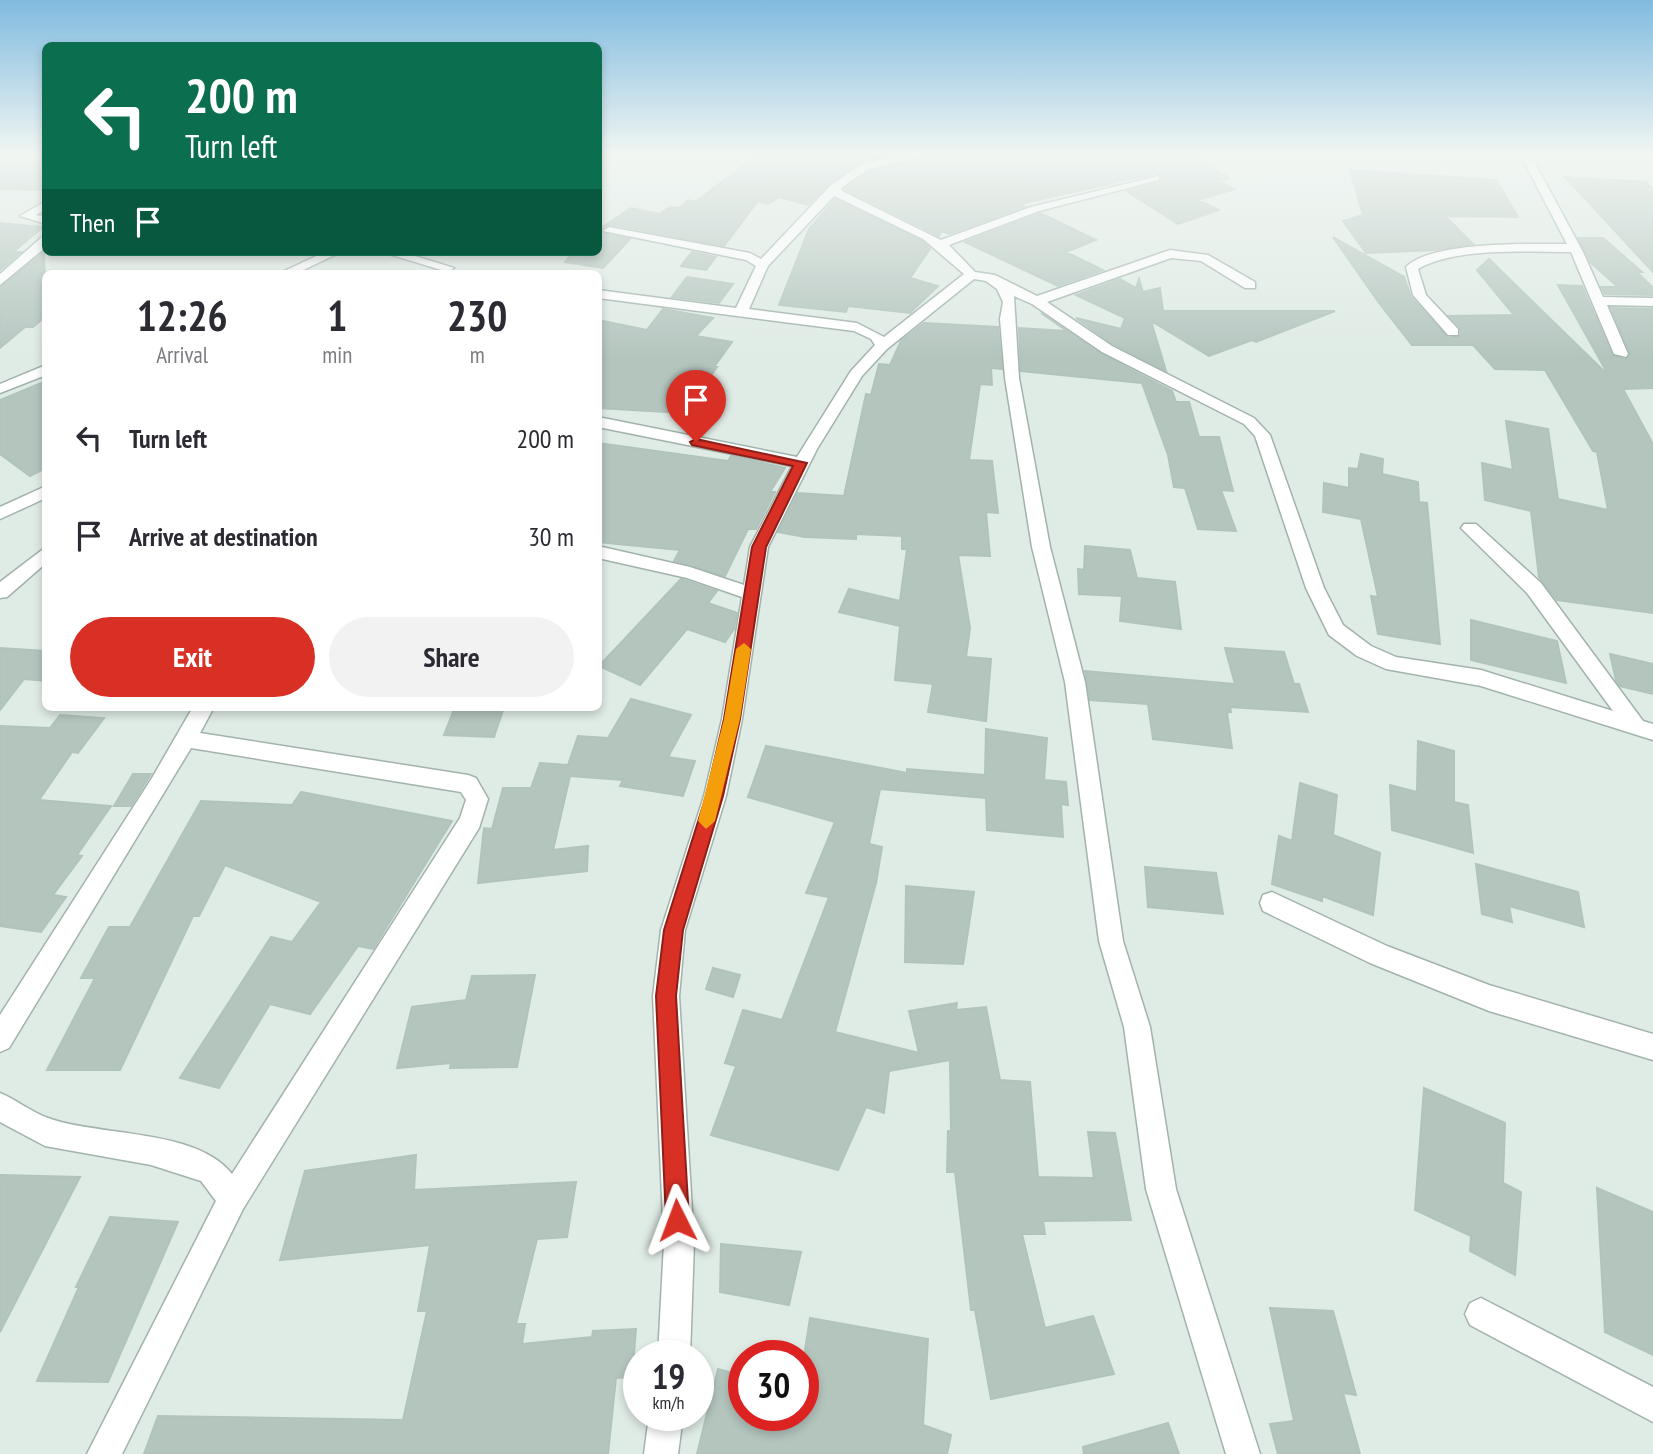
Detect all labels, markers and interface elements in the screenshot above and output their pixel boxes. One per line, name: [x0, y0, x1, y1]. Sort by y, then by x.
text: 200 m: [185, 63, 298, 127]
icon: left: [70, 70, 161, 161]
text: Turn left: [185, 125, 277, 167]
icon: arrive: [129, 203, 167, 241]
text: Then: [70, 206, 115, 239]
text: 12:26: [137, 288, 228, 343]
text: 1: [327, 288, 347, 343]
text: 230: [447, 288, 507, 343]
text: Arrival: [156, 340, 208, 369]
text: min: [322, 340, 352, 369]
text: m: [470, 340, 485, 369]
pin: [666, 370, 726, 442]
icon: arrive: [677, 381, 715, 419]
icon: left: [70, 419, 108, 457]
text: Turn left: [129, 422, 207, 455]
text: 200 m: [516, 422, 574, 455]
icon: arrive: [70, 517, 108, 555]
text: Arrive at destination: [129, 520, 318, 553]
text: 30 m: [528, 520, 574, 553]
button: Exit: [70, 617, 315, 697]
button: Share: [329, 617, 574, 697]
position arrow: [640, 1183, 714, 1257]
speed limit sign: 30: [728, 1340, 819, 1431]
text: 19: [652, 1353, 685, 1399]
text: km/h: [653, 1391, 684, 1414]

